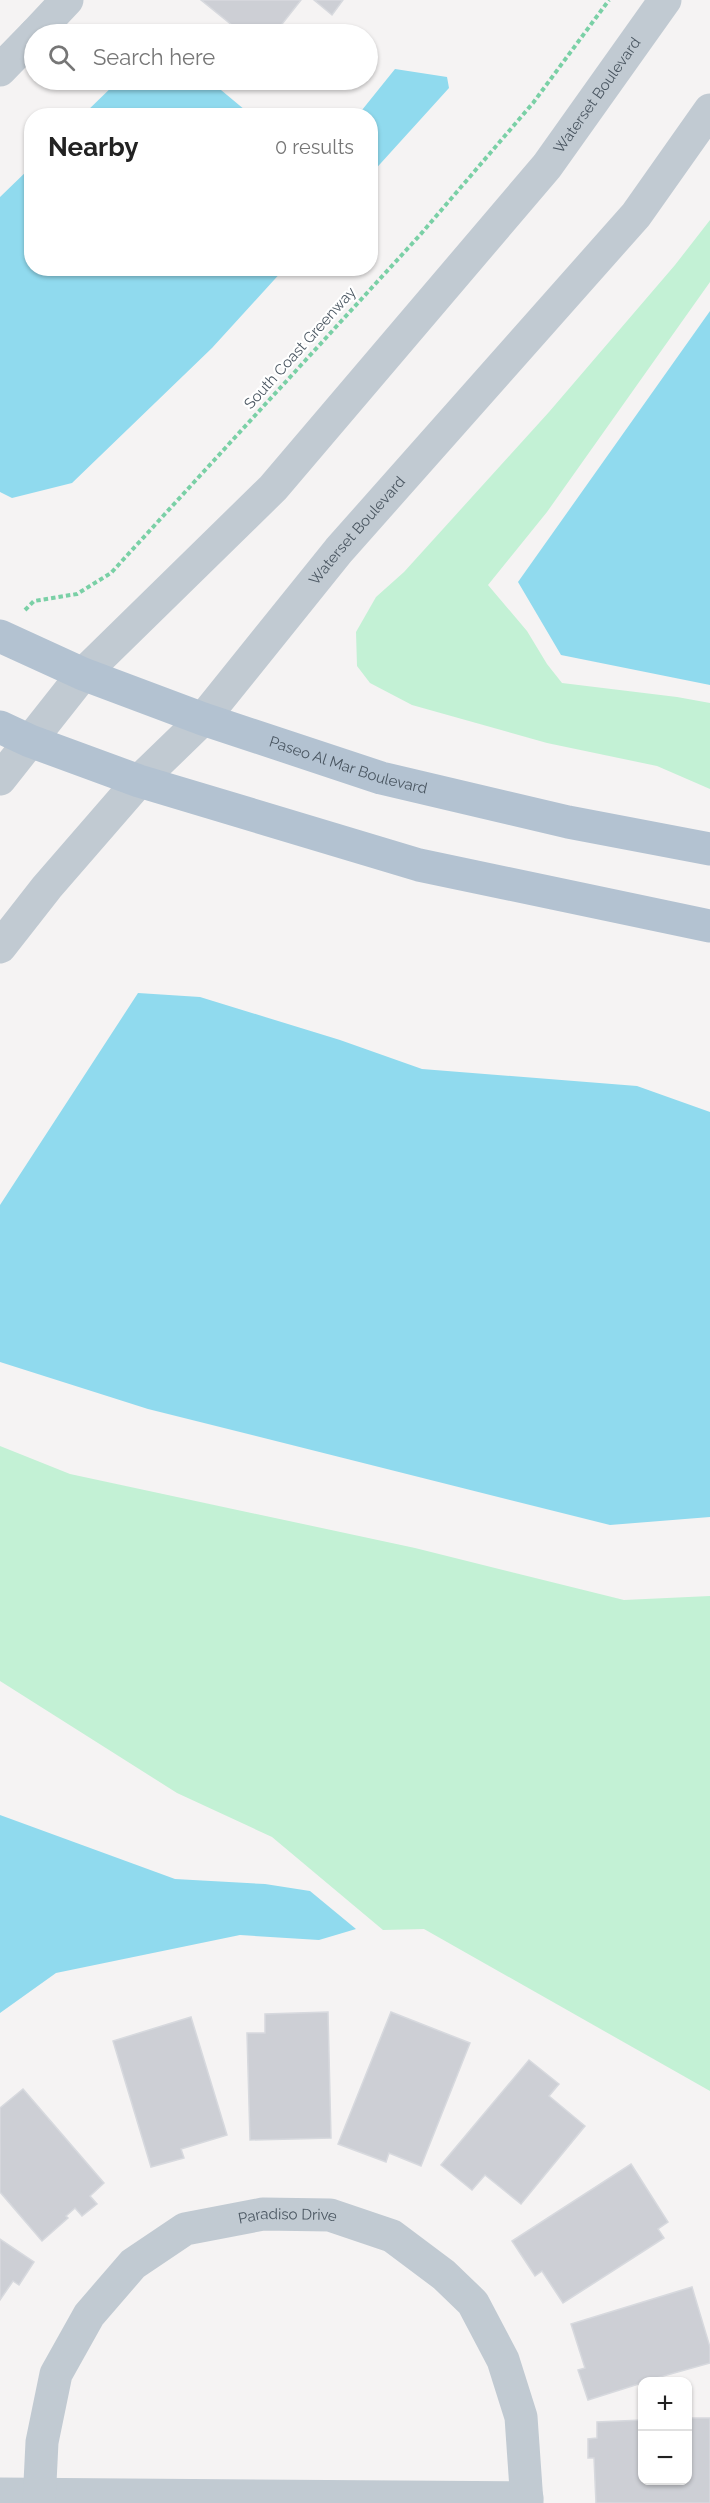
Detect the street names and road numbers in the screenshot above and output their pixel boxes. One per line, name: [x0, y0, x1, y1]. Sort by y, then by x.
street label: Waterset Boulevard: [550, 34, 644, 157]
street label: South Coast Greenway: [240, 283, 360, 413]
street label: Waterset Boulevard: [305, 473, 409, 589]
street label: Paseo Al Mar Boulevard: [267, 733, 429, 798]
street label: Paradiso Drive: [237, 2205, 340, 2228]

